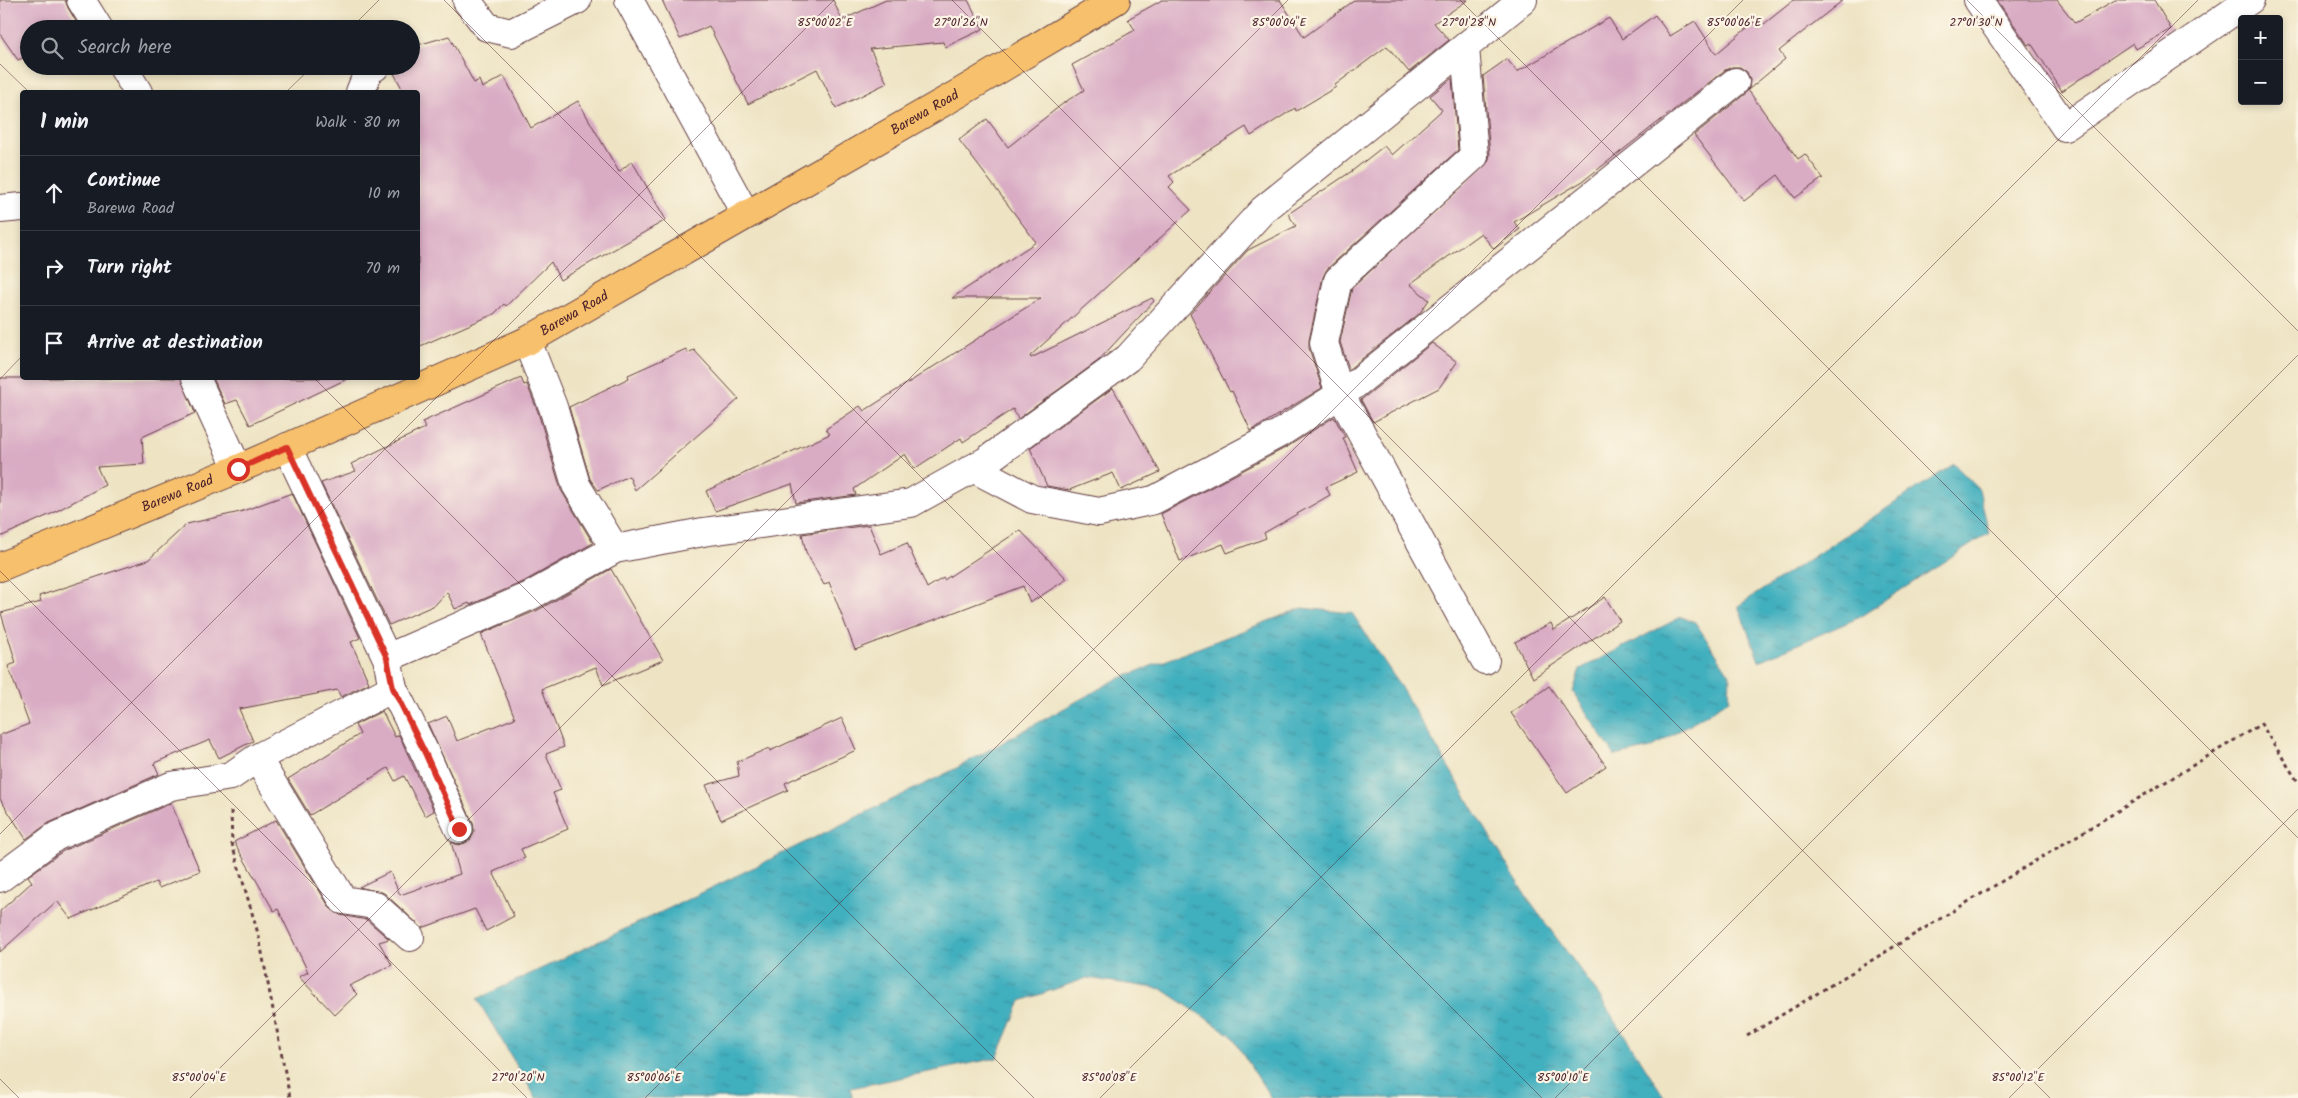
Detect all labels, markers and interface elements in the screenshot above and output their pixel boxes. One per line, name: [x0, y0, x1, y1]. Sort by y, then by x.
text: 85°00'02"E: [797, 13, 854, 32]
text: 27°01'26"N: [934, 13, 988, 32]
text: 85°00'04"E: [1251, 13, 1308, 32]
text: 27°01'28"N: [1442, 13, 1496, 32]
text: 85°00'06"E: [1706, 13, 1763, 32]
text: 27°01'30"N: [1949, 13, 2003, 32]
map controls: [2238, 15, 2283, 105]
button: +: [2238, 15, 2283, 60]
search box: [20, 20, 420, 75]
text: Search here: [78, 33, 172, 63]
icon: search: [38, 34, 66, 62]
button: −: [2238, 60, 2283, 105]
street label: Barewa Road: [886, 84, 964, 141]
text: 1 min: [40, 106, 89, 139]
text: Walk · 80 m: [315, 110, 400, 135]
text: Continue: [87, 166, 160, 196]
icon: ahead: [40, 179, 68, 207]
text: 10 m: [368, 181, 400, 206]
text: Barewa Road: [87, 196, 174, 221]
text: Turn right: [87, 253, 172, 283]
icon: right: [40, 254, 68, 282]
text: 70 m: [365, 256, 400, 281]
street label: Barewa Road: [536, 285, 614, 342]
text: Arrive at destination: [87, 328, 263, 358]
icon: arrive: [40, 329, 68, 357]
route start: [227, 458, 250, 481]
street label: Barewa Road: [138, 469, 218, 519]
route end: [448, 818, 471, 841]
text: 85°00'04"E: [171, 1068, 228, 1087]
text: 27°01'20"N: [491, 1068, 545, 1087]
text: 85°00'06"E: [626, 1068, 683, 1087]
text: 85°00'08"E: [1081, 1068, 1138, 1087]
text: 85°00'10"E: [1537, 1068, 1590, 1087]
text: 85°00'12"E: [1991, 1068, 2046, 1087]

